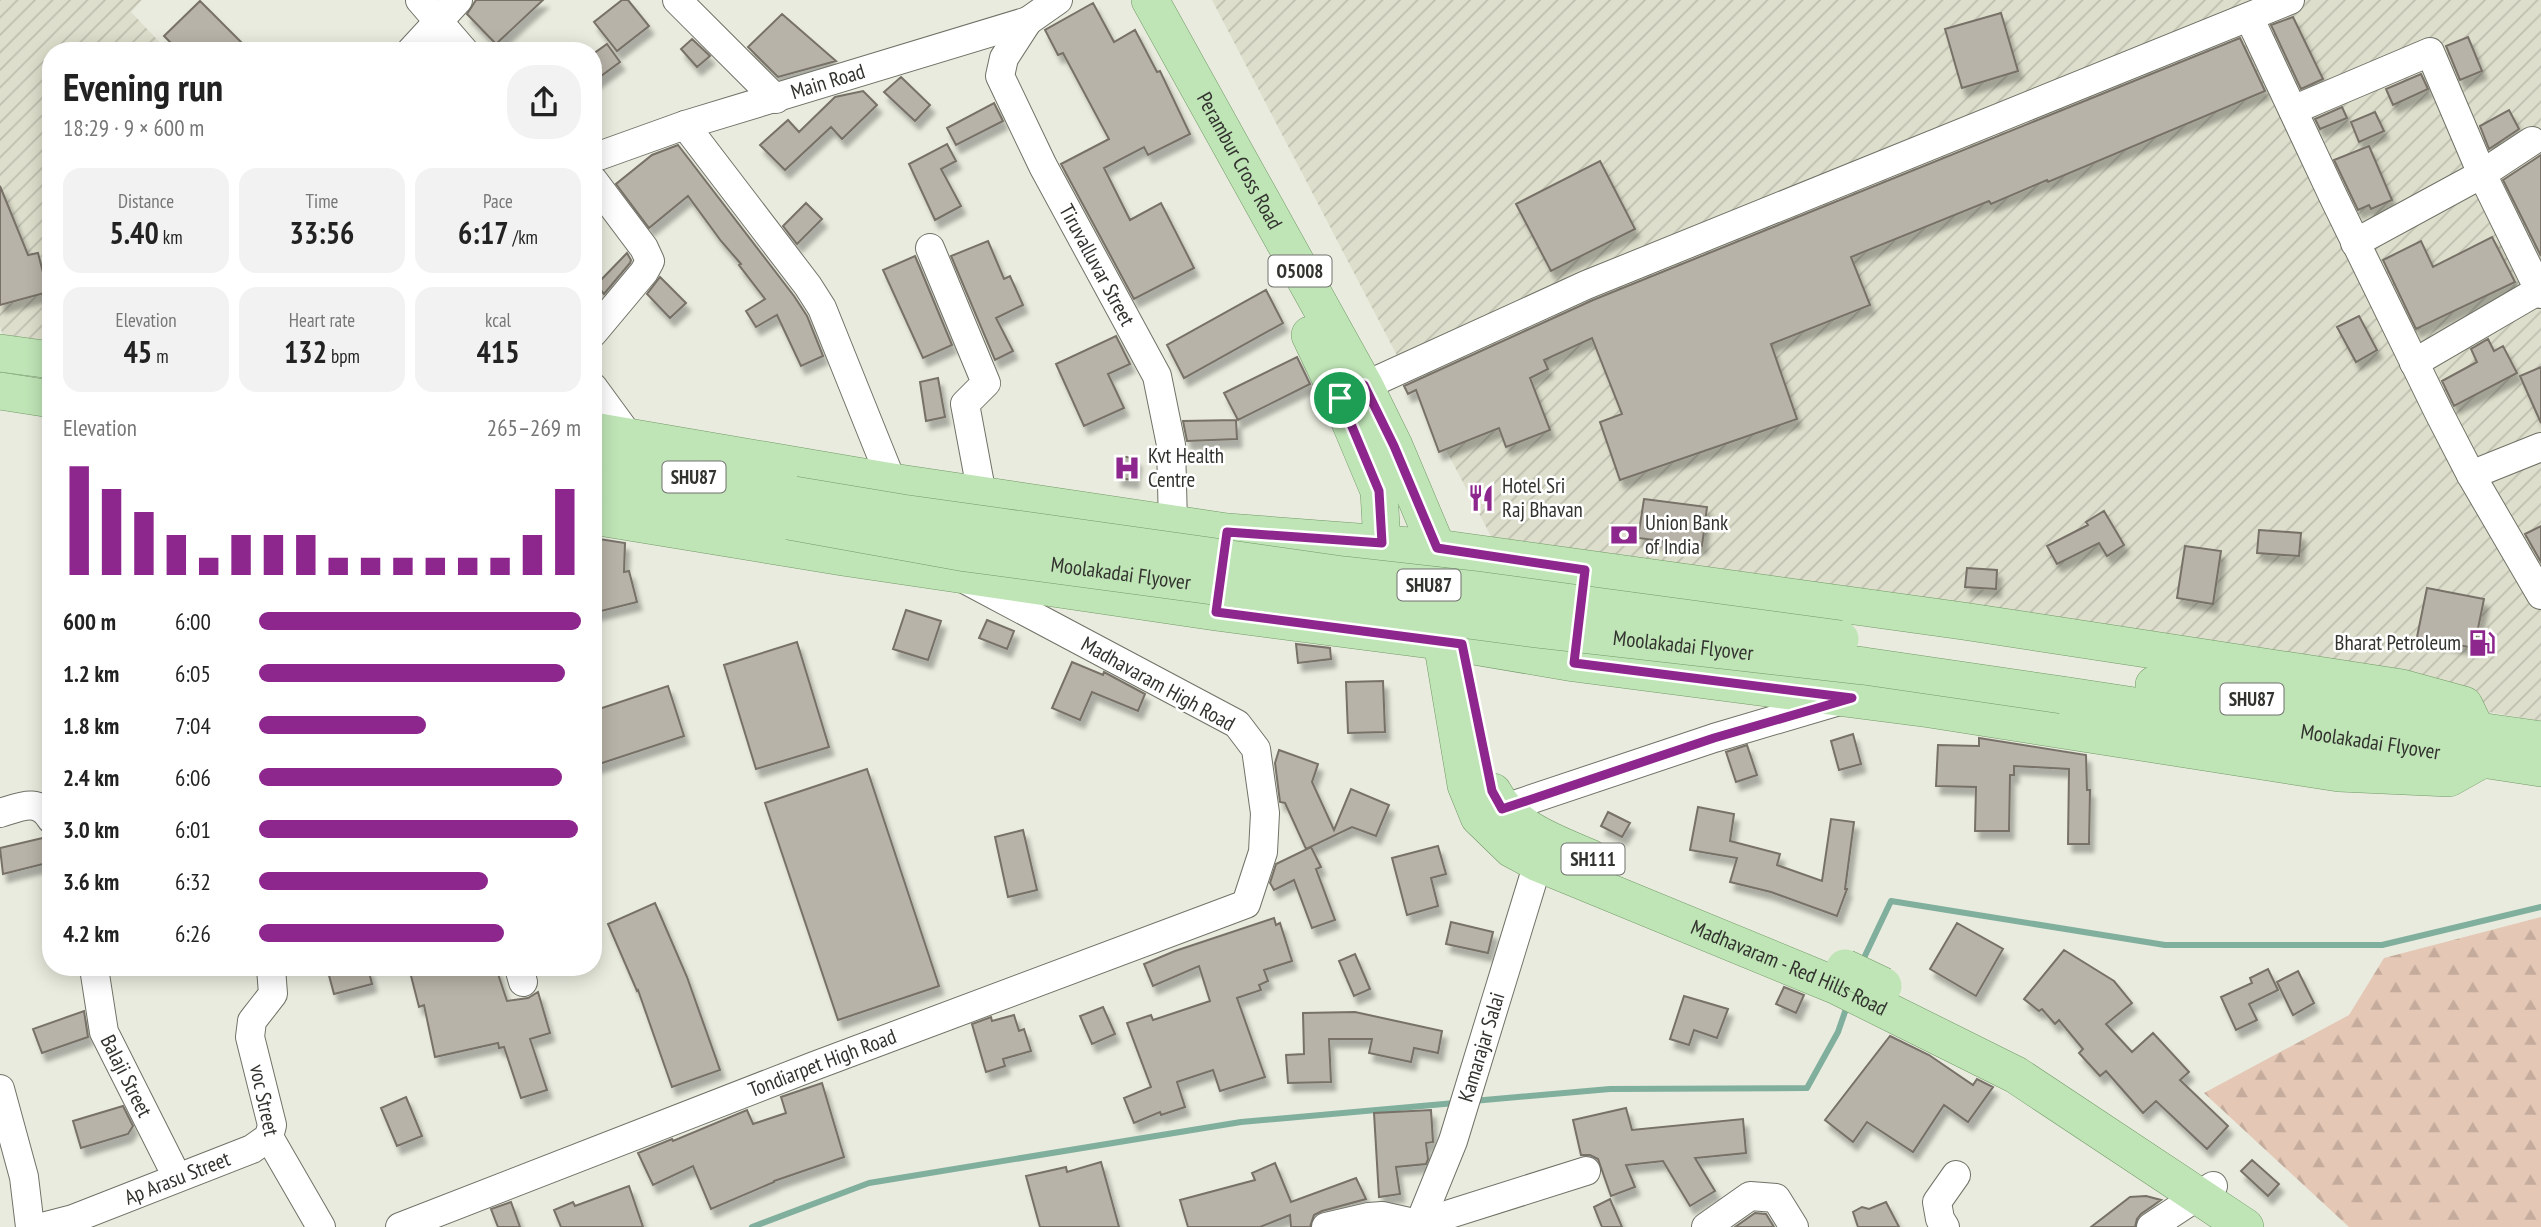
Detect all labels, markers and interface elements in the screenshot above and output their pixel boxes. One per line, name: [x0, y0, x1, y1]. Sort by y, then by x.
street label: Main Road: [787, 57, 868, 105]
text: Evening run: [63, 62, 223, 111]
button: share: [507, 65, 581, 139]
street label: Perambur Cross Road: [1191, 87, 1289, 234]
text: 18:29 · 9 × 600 m: [63, 113, 204, 142]
text: Distance: [118, 189, 174, 213]
text: Time: [306, 189, 338, 213]
text: Pace: [483, 189, 513, 213]
street label: Tiruvalluvar Street: [1053, 199, 1141, 331]
text: 5.40: [109, 213, 159, 252]
text: 33:56: [290, 213, 354, 252]
text: 6:17: [458, 213, 509, 252]
text: km: [159, 225, 183, 249]
text: /km: [509, 225, 538, 249]
road number: O5008: [1268, 256, 1332, 286]
text: Elevation: [116, 308, 176, 332]
text: Heart rate: [289, 308, 355, 332]
text: kcal: [485, 308, 511, 332]
text: 45: [123, 332, 152, 371]
text: 132: [284, 332, 327, 371]
text: 415: [476, 332, 520, 371]
text: m: [152, 344, 169, 368]
text: bpm: [327, 344, 360, 368]
pin: [1310, 368, 1370, 428]
icon: arrive: [1321, 379, 1359, 417]
text: Elevation: [63, 413, 137, 442]
text: 265–269 m: [487, 413, 581, 442]
place label: Kvt Health Centre: [1148, 442, 1224, 493]
hospital icon: Kvt Health Centre: [1112, 453, 1142, 483]
road number: SHU87: [662, 462, 726, 492]
place label: Hotel Sri Raj Bhavan: [1502, 472, 1583, 523]
restaurant icon: Hotel Sri Raj Bhavan: [1466, 483, 1496, 513]
place label: Union Bank of India: [1645, 509, 1728, 560]
bank icon: Union Bank of India: [1609, 520, 1639, 550]
street label: Moolakadai Flyover: [1049, 550, 1193, 596]
road number: SHU87: [1398, 570, 1460, 600]
text: 600 m: [63, 607, 116, 636]
text: 6:00: [175, 607, 211, 636]
street label: Moolakadai Flyover: [1612, 624, 1755, 666]
fuel station icon: Bharat Petroleum: [2467, 628, 2497, 658]
place label: Bharat Petroleum: [2335, 629, 2461, 656]
street label: Madhavaram High Road: [1077, 630, 1240, 737]
text: 1.2 km: [63, 659, 119, 688]
text: 6:05: [175, 659, 211, 688]
road number: SHU87: [2220, 684, 2284, 714]
text: 1.8 km: [63, 711, 119, 740]
text: 7:04: [175, 711, 211, 740]
street label: Moolakadai Flyover: [2299, 718, 2442, 766]
text: 2.4 km: [63, 763, 119, 792]
text: 6:06: [175, 763, 211, 792]
text: 3.0 km: [63, 815, 119, 844]
text: 6:01: [175, 815, 211, 844]
road number: SH111: [1562, 844, 1624, 874]
text: 3.6 km: [63, 867, 119, 896]
text: 6:32: [175, 867, 211, 896]
street label: Madhavaram - Red Hills Road: [1687, 913, 1892, 1022]
text: 4.2 km: [63, 919, 119, 948]
text: 6:26: [175, 919, 211, 948]
street label: Kamarajar Salai: [1452, 989, 1511, 1105]
street label: Tondiarpet High Road: [744, 1022, 900, 1103]
street label: Balaji Street: [95, 1030, 159, 1122]
street label: voc Street: [244, 1062, 285, 1138]
street label: Ap Arasu Street: [120, 1145, 234, 1211]

